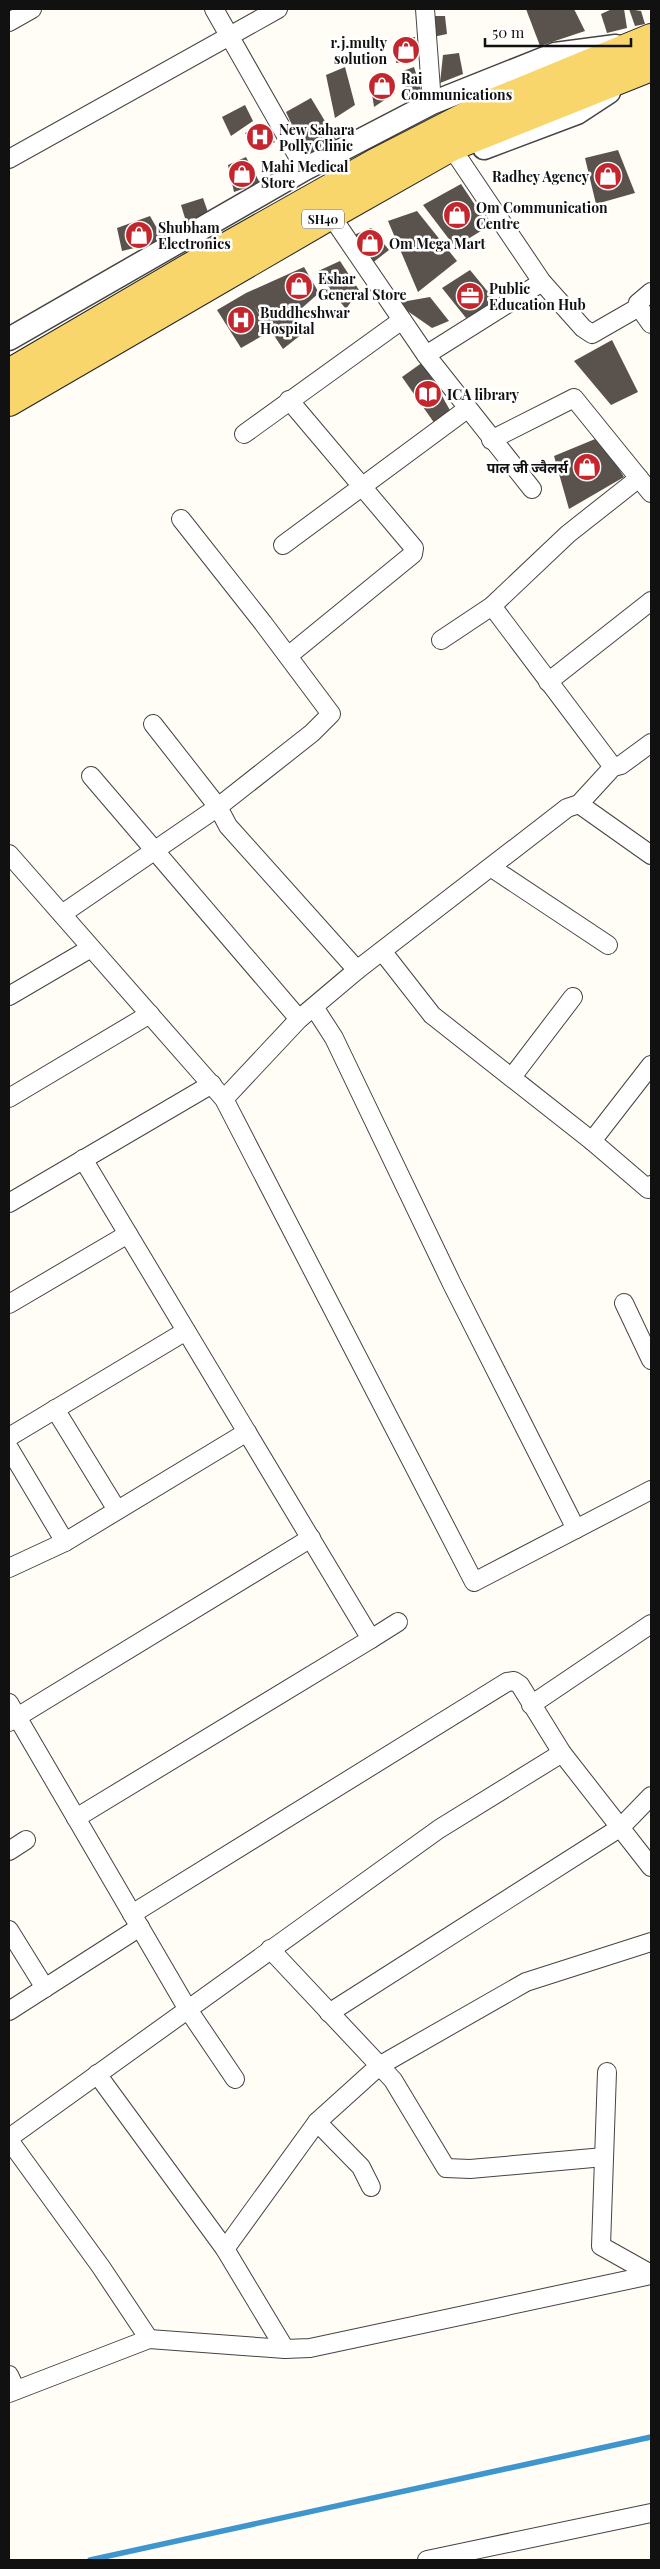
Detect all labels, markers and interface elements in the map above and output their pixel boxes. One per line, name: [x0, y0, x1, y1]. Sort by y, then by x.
scale bar: [485, 15, 631, 47]
text: 50 m: [492, 22, 525, 42]
place label: r.j.multy solution: [330, 33, 388, 68]
shop icon: r.j.multy solution: [391, 35, 421, 65]
place label: Rai Communications: [401, 69, 512, 104]
shop icon: Rai Communications: [367, 71, 397, 101]
place label: New Sahara Polly Clinic: [279, 120, 355, 155]
hospital icon: New Sahara Polly Clinic: [245, 122, 275, 152]
place label: Mahi Medical Store: [261, 157, 349, 192]
shop icon: Mahi Medical Store: [227, 159, 257, 189]
shop icon: Radhey Agency: [593, 161, 623, 191]
place label: Radhey Agency: [492, 167, 590, 186]
place label: Om Communication Centre: [476, 198, 608, 233]
shop icon: Om Communication Centre: [442, 200, 472, 230]
road number: SH40: [302, 210, 344, 228]
place label: Shubham Electronics: [158, 218, 231, 253]
shop icon: Shubham Electronics: [124, 220, 154, 250]
shop icon: Om Mega Mart: [355, 228, 385, 258]
place label: Om Mega Mart: [389, 234, 486, 253]
place label: Eshar General Store: [318, 269, 407, 304]
shop icon: Eshar General Store: [284, 271, 314, 301]
place label: Public Education Hub: [489, 279, 586, 314]
office icon: Public Education Hub: [455, 281, 485, 311]
place label: Buddheshwar Hospital: [260, 303, 350, 338]
hospital icon: Buddheshwar Hospital: [226, 305, 256, 335]
library icon: ICA library: [413, 379, 443, 409]
place label: ICA library: [447, 385, 520, 404]
shop icon: पाल जी ज्वैलर्स: [572, 452, 602, 482]
place label: पाल जी ज्वैलर्स: [487, 458, 569, 477]

